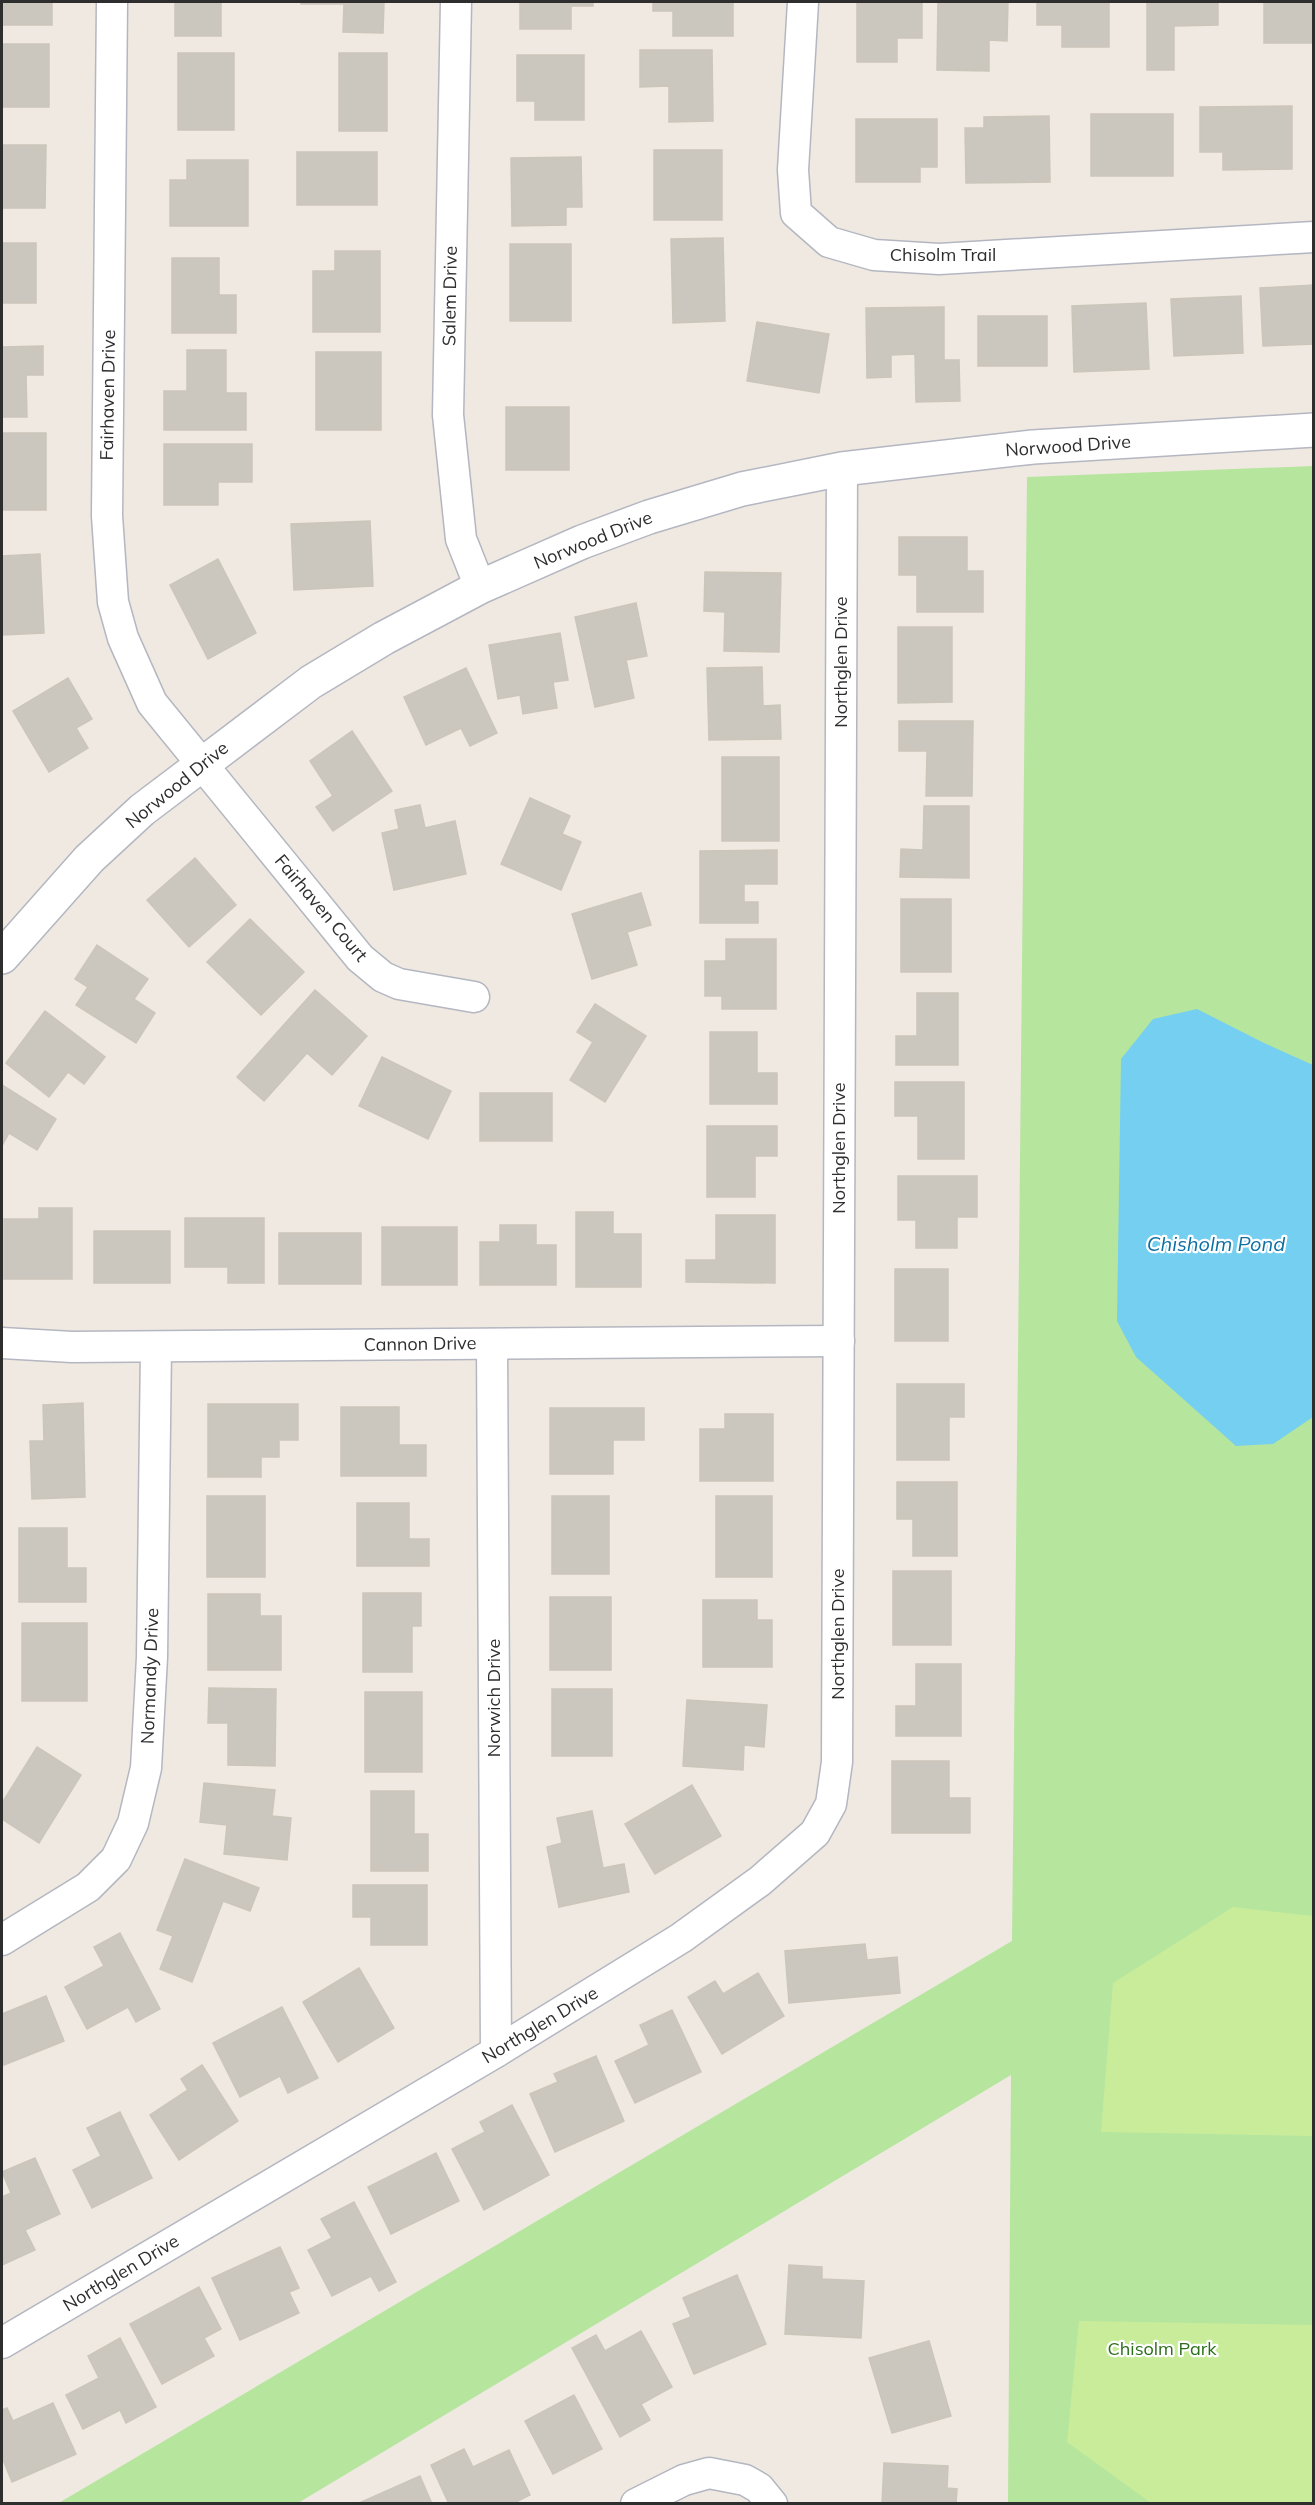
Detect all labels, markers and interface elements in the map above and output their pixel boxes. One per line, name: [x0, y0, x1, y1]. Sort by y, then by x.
street label: Chisolm Trail: [890, 243, 996, 266]
street label: Salem Drive: [437, 246, 462, 346]
street label: Fairhaven Drive: [95, 330, 120, 460]
street label: Norwood Drive: [1004, 430, 1132, 461]
street label: Norwood Drive: [530, 505, 655, 574]
street label: Northglen Drive: [829, 596, 852, 728]
street label: Norwood Drive: [121, 736, 233, 833]
street label: Fairhaven Court: [270, 849, 373, 966]
street label: Northglen Drive: [827, 1082, 850, 1214]
water label: Chisholm Pond: [1147, 1231, 1285, 1256]
street label: Cannon Drive: [363, 1331, 477, 1356]
street label: Northglen Drive: [826, 1568, 849, 1700]
street label: Normandy Drive: [136, 1608, 163, 1744]
street label: Norwich Drive: [482, 1639, 505, 1757]
street label: Northglen Drive: [478, 1981, 602, 2068]
street label: Northglen Drive: [59, 2229, 183, 2316]
park label: Chisolm Park: [1107, 2337, 1217, 2360]

